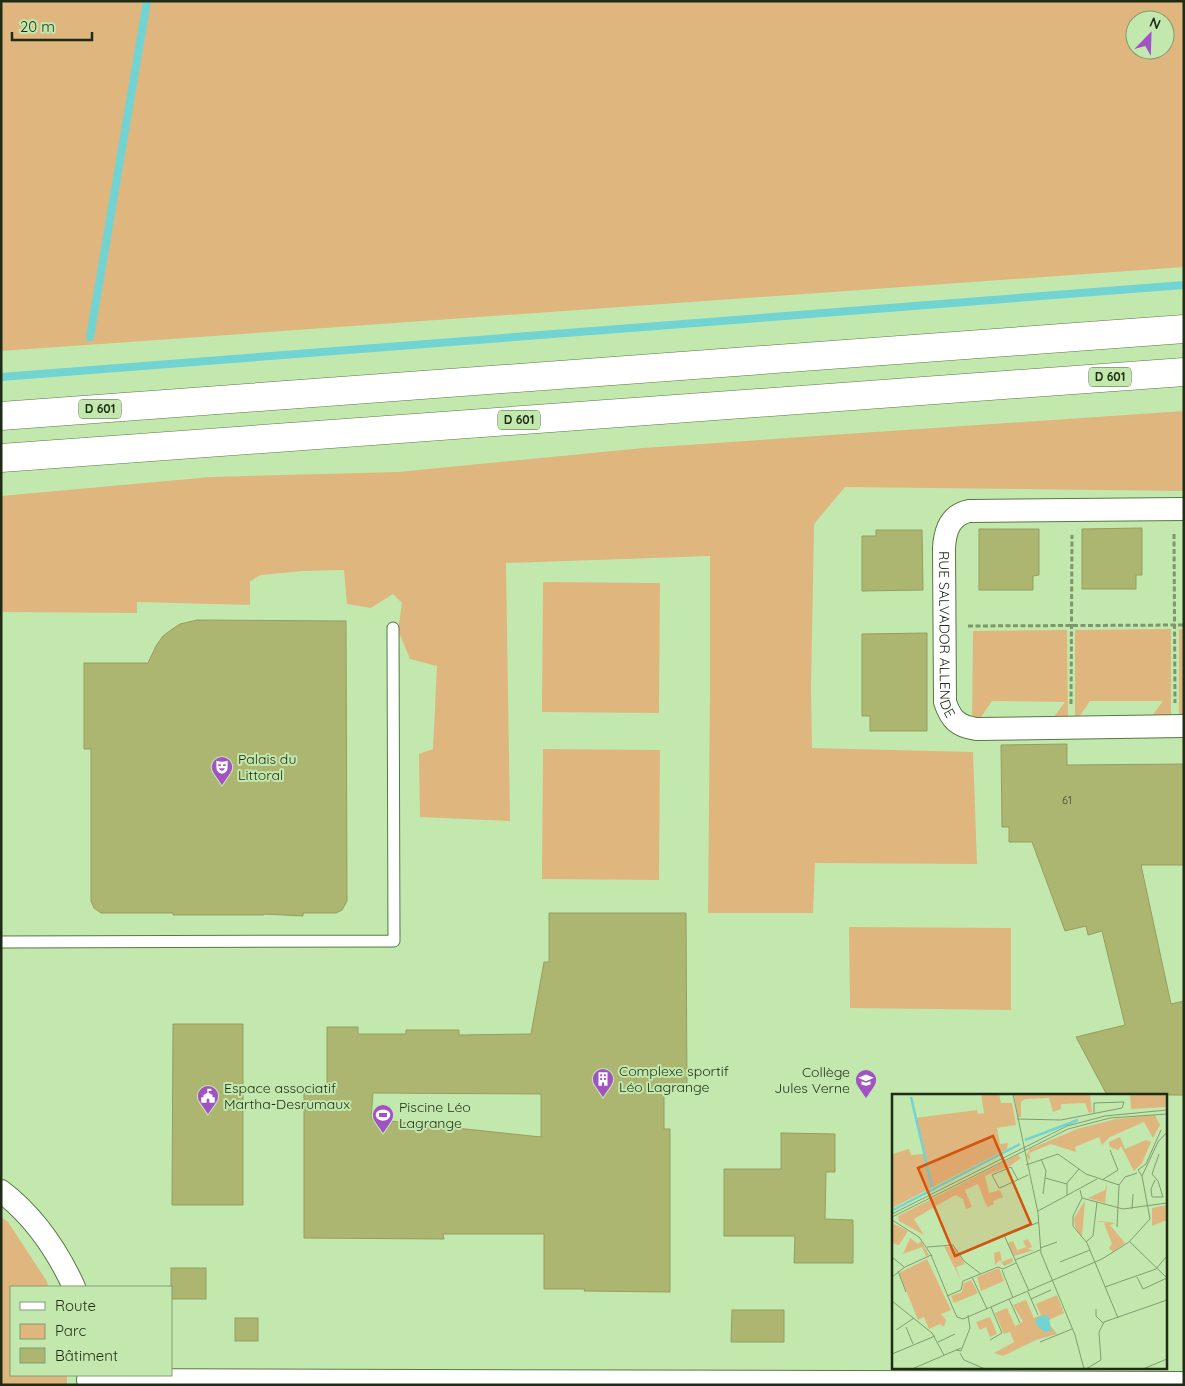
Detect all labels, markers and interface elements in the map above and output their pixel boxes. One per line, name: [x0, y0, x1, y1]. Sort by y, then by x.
scale bar: [12, 10, 92, 42]
north arrow: [1125, 10, 1175, 60]
text: N: [1147, 13, 1163, 33]
text: 20 m: [20, 17, 55, 36]
road number: D 601: [1089, 368, 1131, 387]
road number: D 601: [79, 399, 121, 418]
road number: D 601: [498, 410, 540, 430]
street label: RUE SALVADOR ALLENDE: [935, 551, 959, 721]
place label: Palais du Littoral: [238, 750, 297, 784]
theatre icon: Palais du Littoral: [210, 755, 234, 786]
house number: 61: [1062, 793, 1072, 807]
place label: Complexe sportif Léo Lagrange: [619, 1062, 729, 1096]
place label: Collège Jules Verne: [774, 1063, 850, 1097]
building icon: Complexe sportif Léo Lagrange: [591, 1067, 615, 1098]
school or university icon: Collège Jules Verne: [854, 1068, 878, 1099]
place label: Espace associatif Martha-Desrumaux: [224, 1079, 350, 1113]
public building icon: Espace associatif Martha-Desrumaux: [196, 1084, 220, 1115]
inset map: [892, 1094, 1168, 1368]
place label: Piscine Léo Lagrange: [399, 1098, 471, 1132]
sports icon: Piscine Léo Lagrange: [371, 1103, 395, 1134]
legend: [10, 1286, 172, 1376]
text: Route: [55, 1296, 96, 1315]
text: Parc: [55, 1321, 86, 1340]
text: Bâtiment: [55, 1346, 118, 1365]

